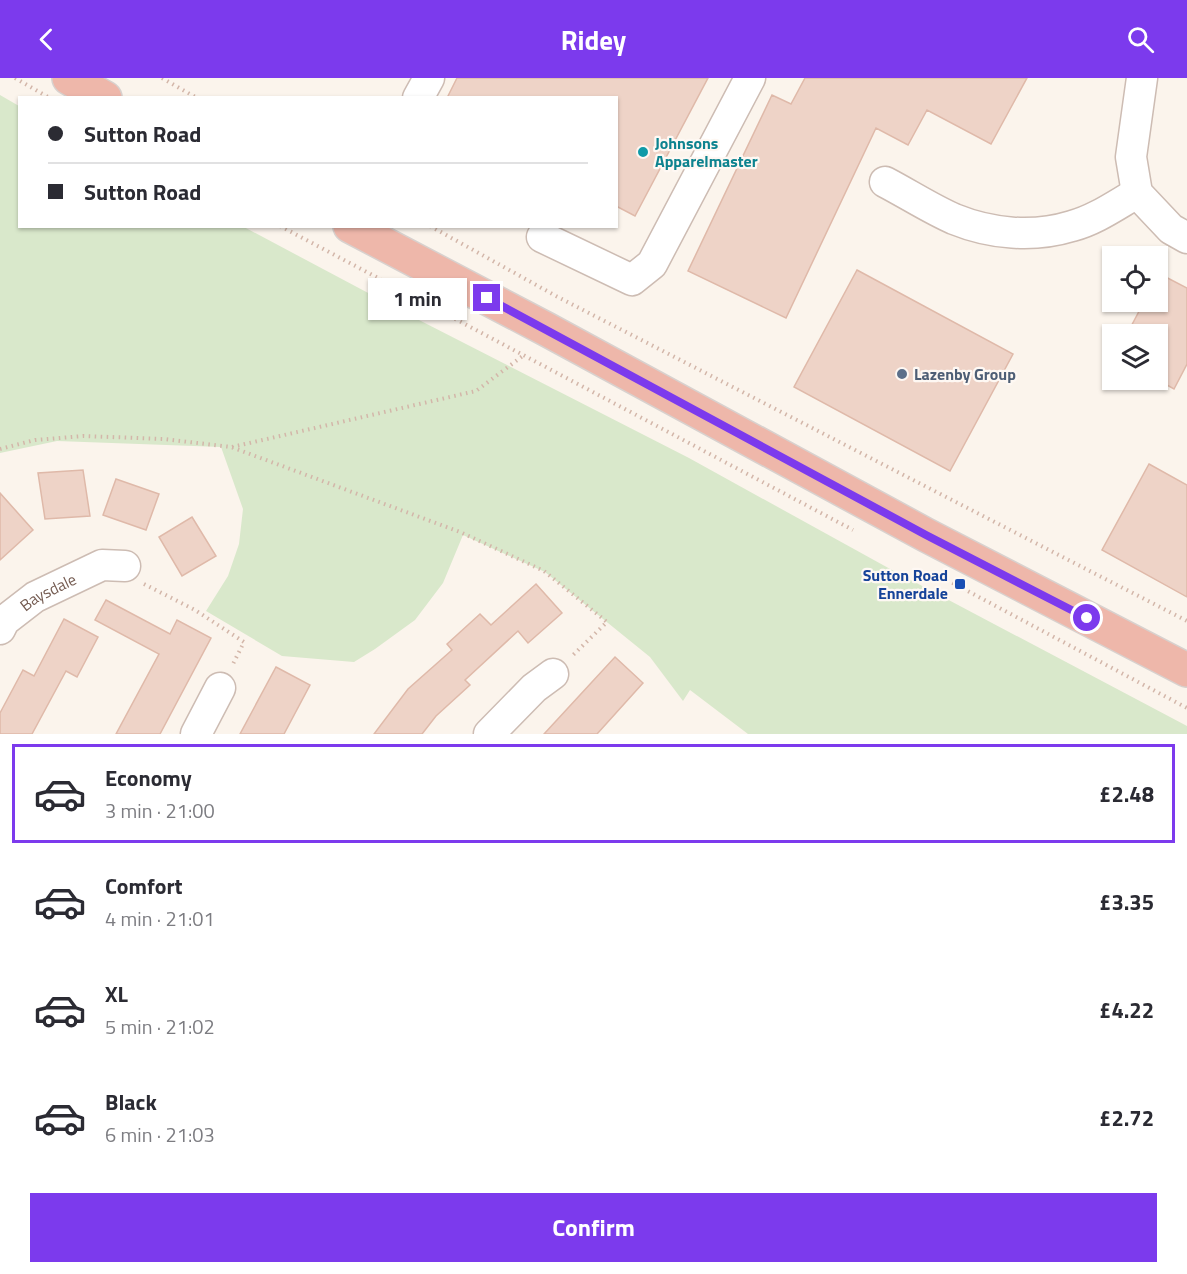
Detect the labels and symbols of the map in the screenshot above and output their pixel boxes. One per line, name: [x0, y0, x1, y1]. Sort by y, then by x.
place label: Johnsons Apparelmaster: [655, 131, 758, 173]
marker: Johnsons Apparelmaster: [636, 145, 650, 159]
callout: 1 min: [367, 277, 466, 319]
route end: [473, 284, 500, 311]
place label: Lazenby Group: [914, 362, 1016, 386]
marker: Lazenby Group: [895, 367, 909, 381]
place label: Sutton Road Ennerdale: [863, 563, 948, 605]
street label: Baysdale: [14, 567, 80, 617]
marker: Sutton Road Ennerdale: [953, 577, 967, 591]
route start: [1073, 604, 1100, 631]

